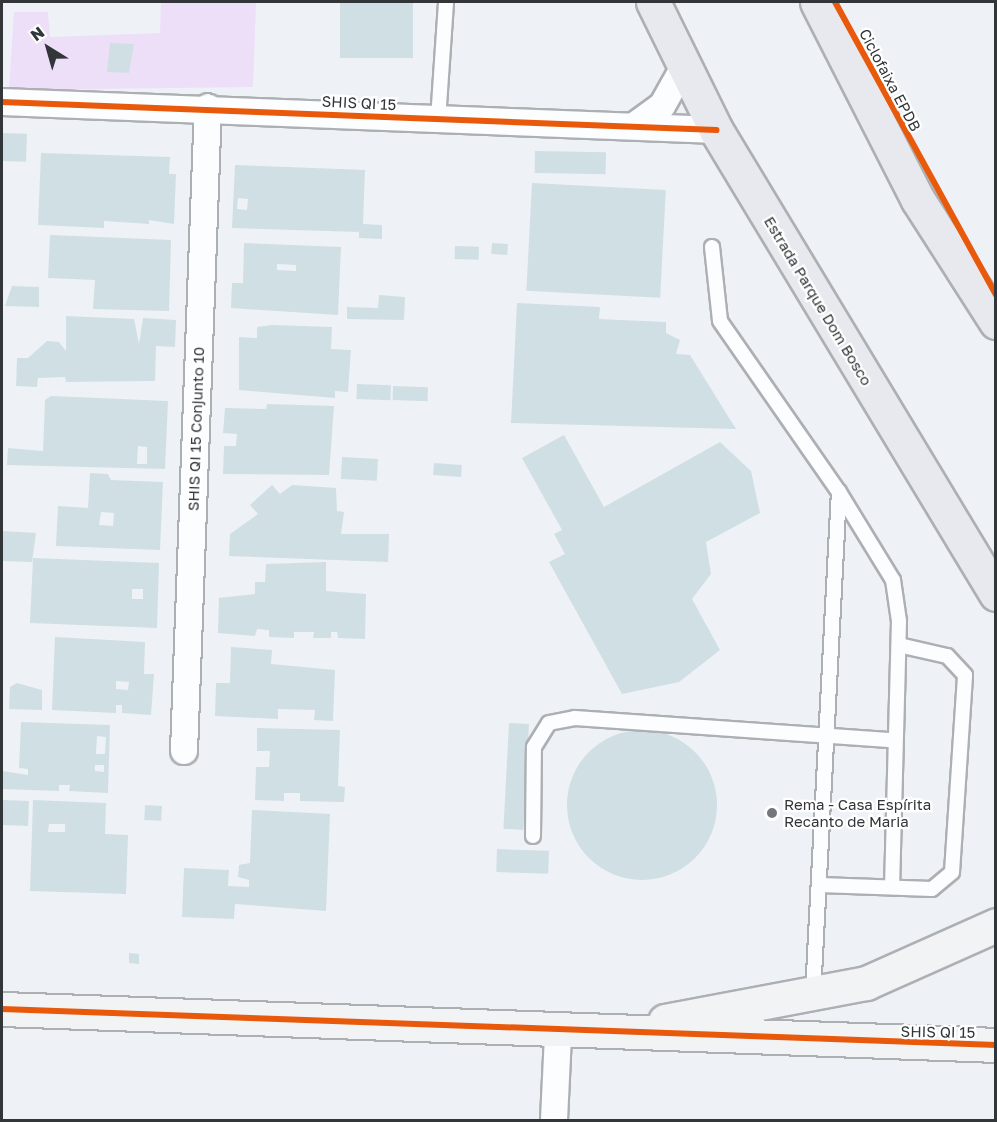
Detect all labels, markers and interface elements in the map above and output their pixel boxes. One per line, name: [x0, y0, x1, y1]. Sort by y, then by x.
north arrow: [18, 18, 78, 78]
text: N: [26, 22, 48, 45]
street label: Ciclofaixa EPDB: [855, 26, 925, 134]
street label: SHIS QI 15: [321, 92, 397, 114]
street label: Estrada Parque Dom Bosco: [760, 213, 876, 389]
street label: SHIS QI 15 Conjunto 10: [184, 347, 208, 511]
place label: Rema - Casa Espírita Recanto de Maria: [784, 795, 931, 830]
marker: Rema - Casa Espírita Recanto de Maria: [765, 806, 779, 820]
street label: SHIS QI 15: [901, 1022, 975, 1042]

